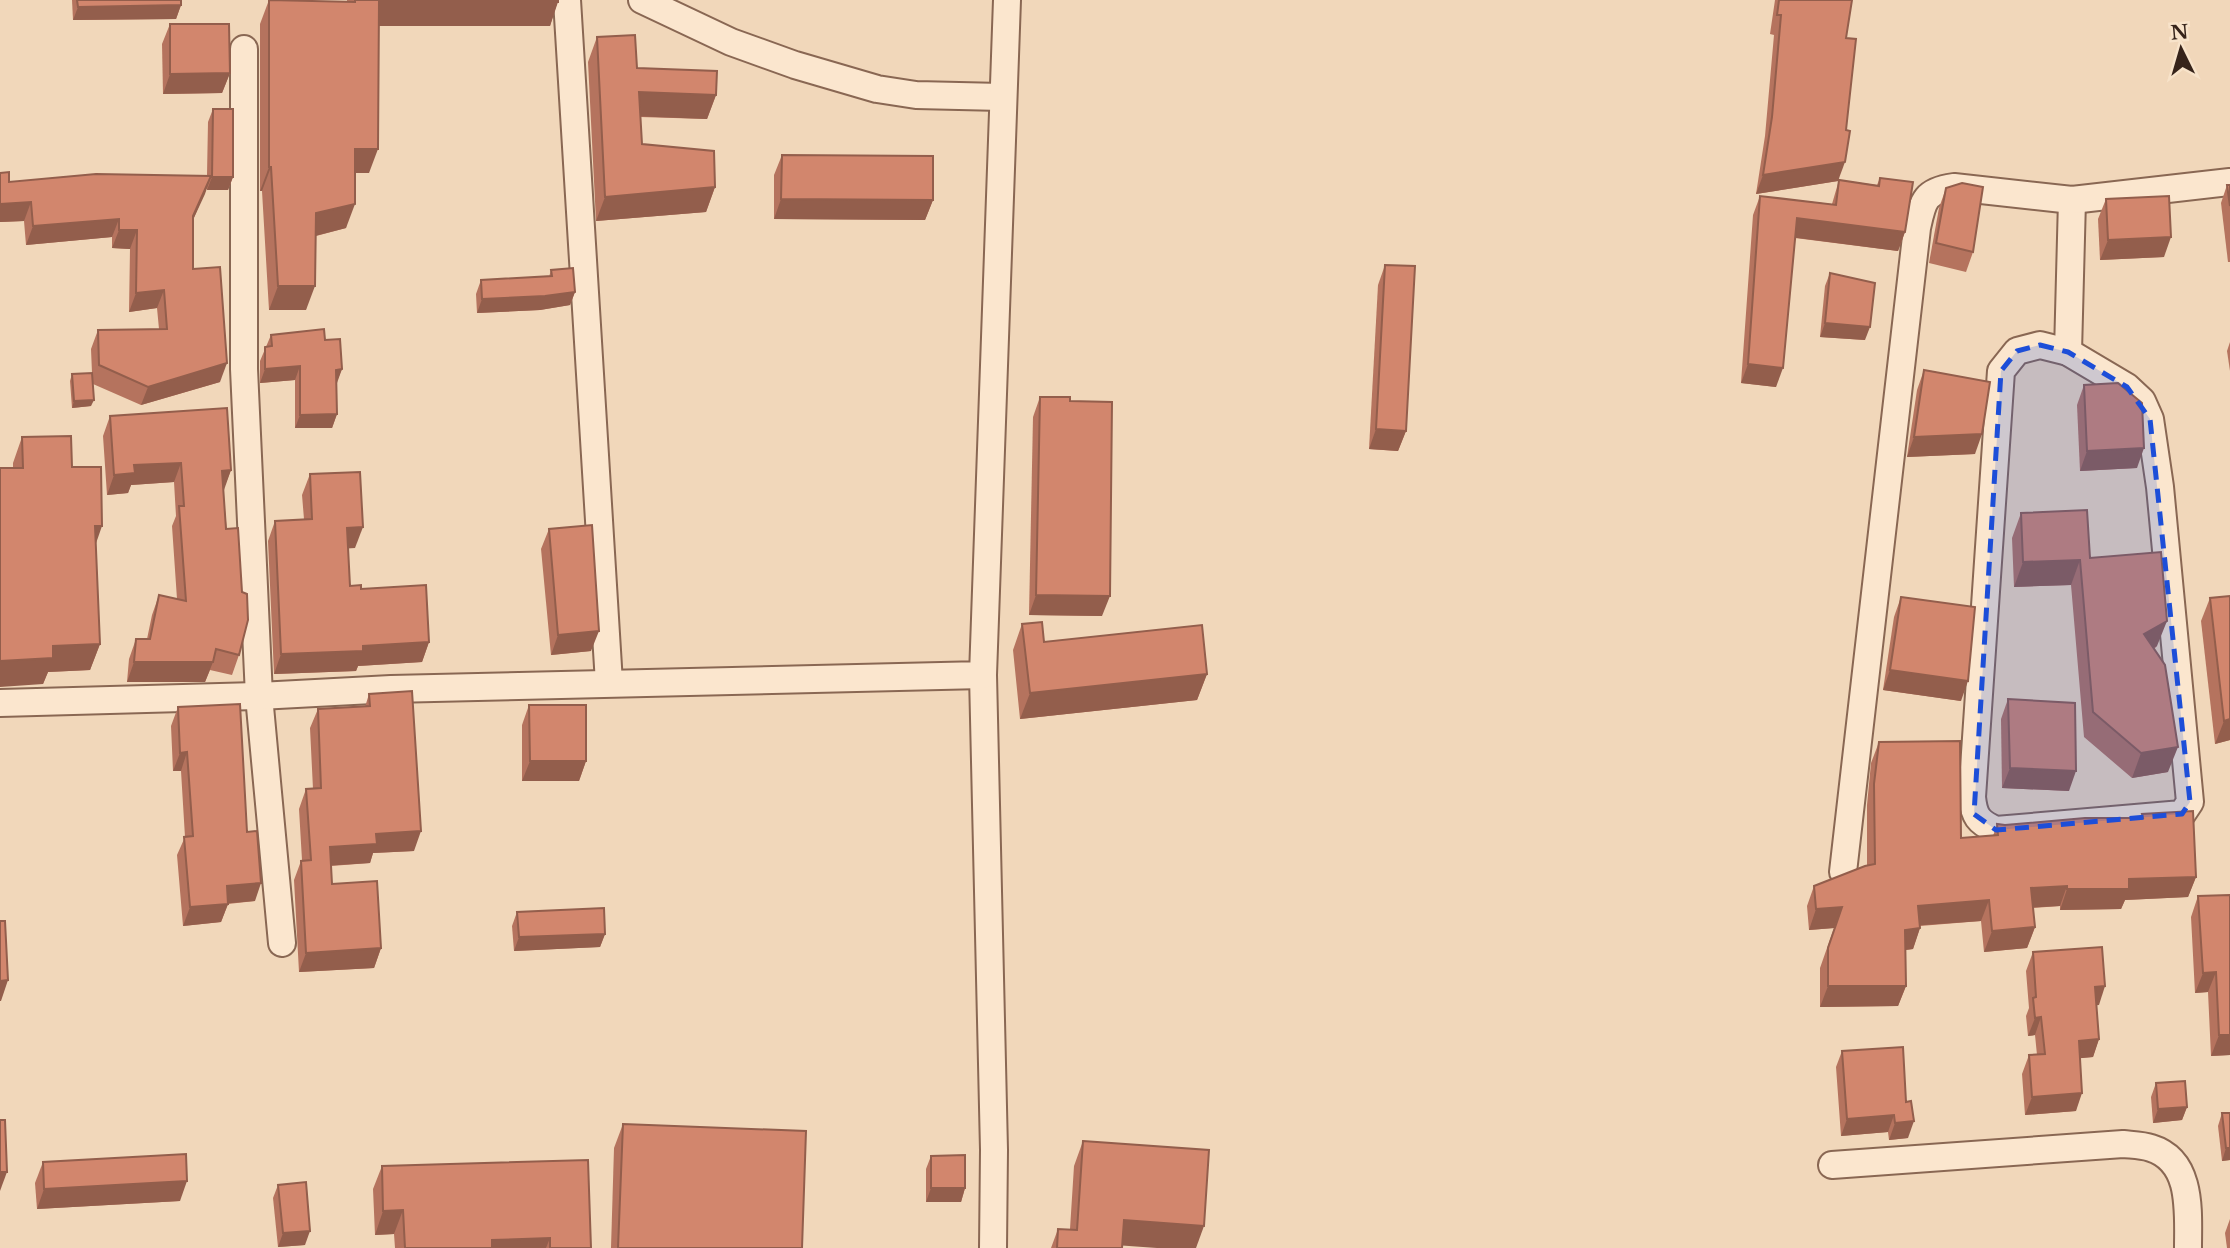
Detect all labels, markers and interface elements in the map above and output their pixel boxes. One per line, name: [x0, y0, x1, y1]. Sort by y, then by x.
north arrow: [2146, 14, 2216, 84]
text: N: [2170, 20, 2190, 45]

